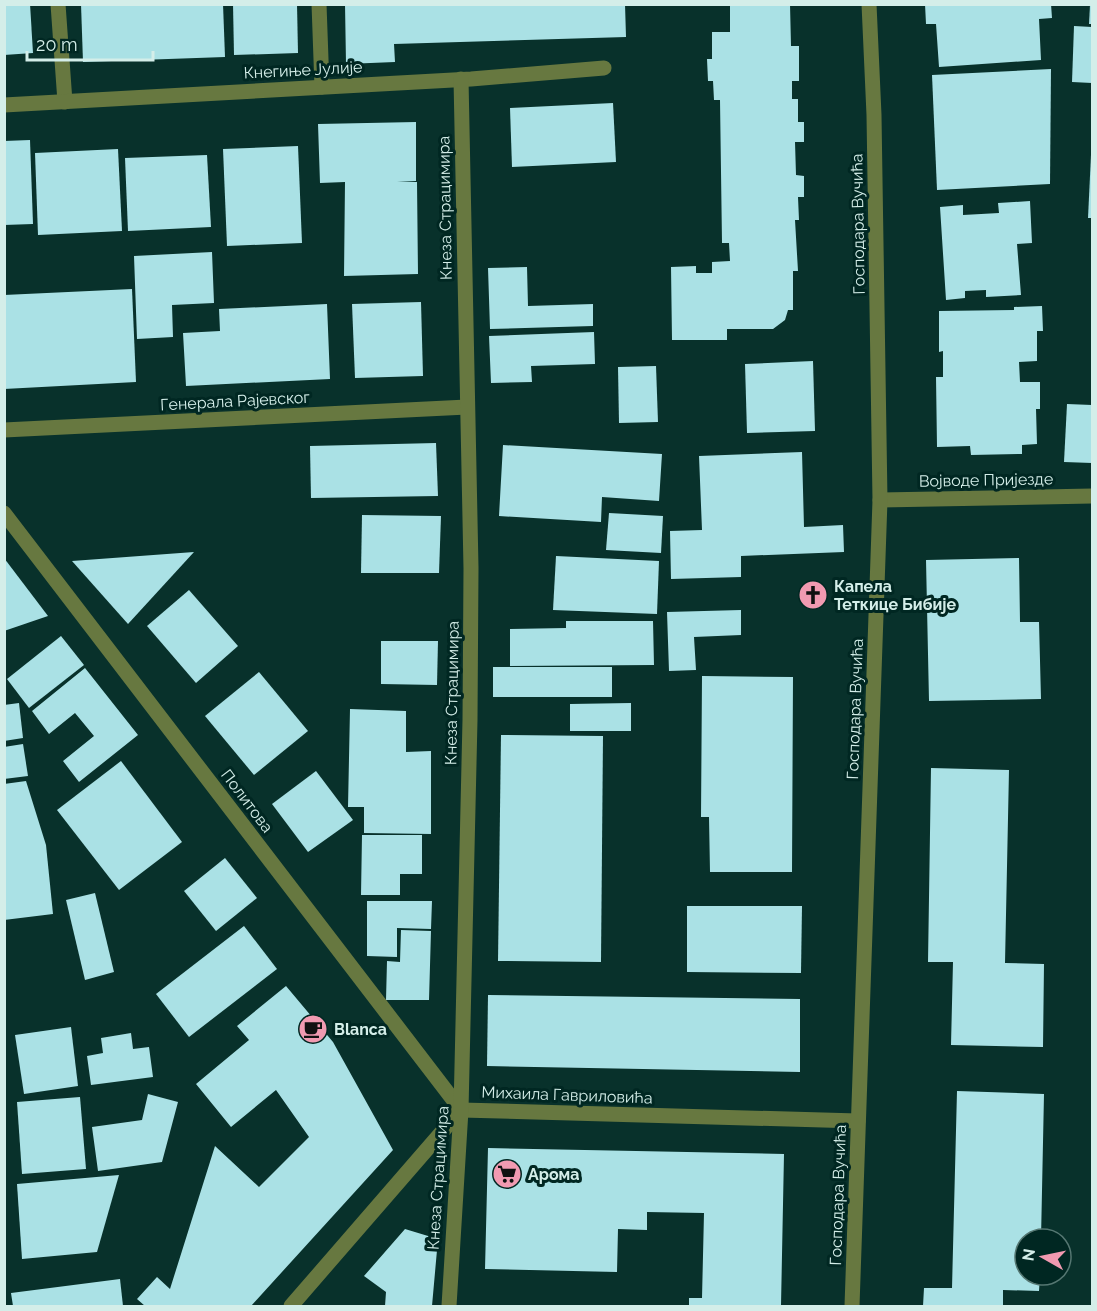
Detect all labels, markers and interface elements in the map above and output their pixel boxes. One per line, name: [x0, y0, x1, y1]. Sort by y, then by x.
scale bar: [27, 24, 153, 62]
text: 20 m: [36, 34, 78, 55]
street label: Кнегиње Јулије: [243, 57, 363, 83]
street label: Кнеза Страцимира: [434, 136, 456, 280]
street label: Господара Вучића: [847, 153, 869, 295]
street label: Генерала Рајевског: [160, 388, 311, 414]
street label: Војводе Пријезде: [919, 469, 1053, 491]
place label: Капела Теткице Бибије: [834, 577, 956, 614]
church icon: Капела Теткице Бибије: [797, 579, 829, 611]
street label: Кнеза Страцимира: [441, 621, 463, 765]
street label: Господара Вучића: [843, 638, 867, 780]
street label: Политова: [217, 766, 277, 836]
cafe icon: Blanca: [297, 1013, 329, 1045]
place label: Blanca: [334, 1020, 387, 1039]
street label: Михаила Гавриловића: [481, 1083, 653, 1107]
street label: Кнеза Страцимира: [423, 1105, 453, 1251]
street label: Господара Вучића: [826, 1124, 850, 1266]
supermarket icon: Арома: [491, 1158, 523, 1190]
place label: Арома: [528, 1165, 579, 1184]
north arrow: [1013, 1227, 1073, 1287]
text: N: [1018, 1247, 1039, 1262]

